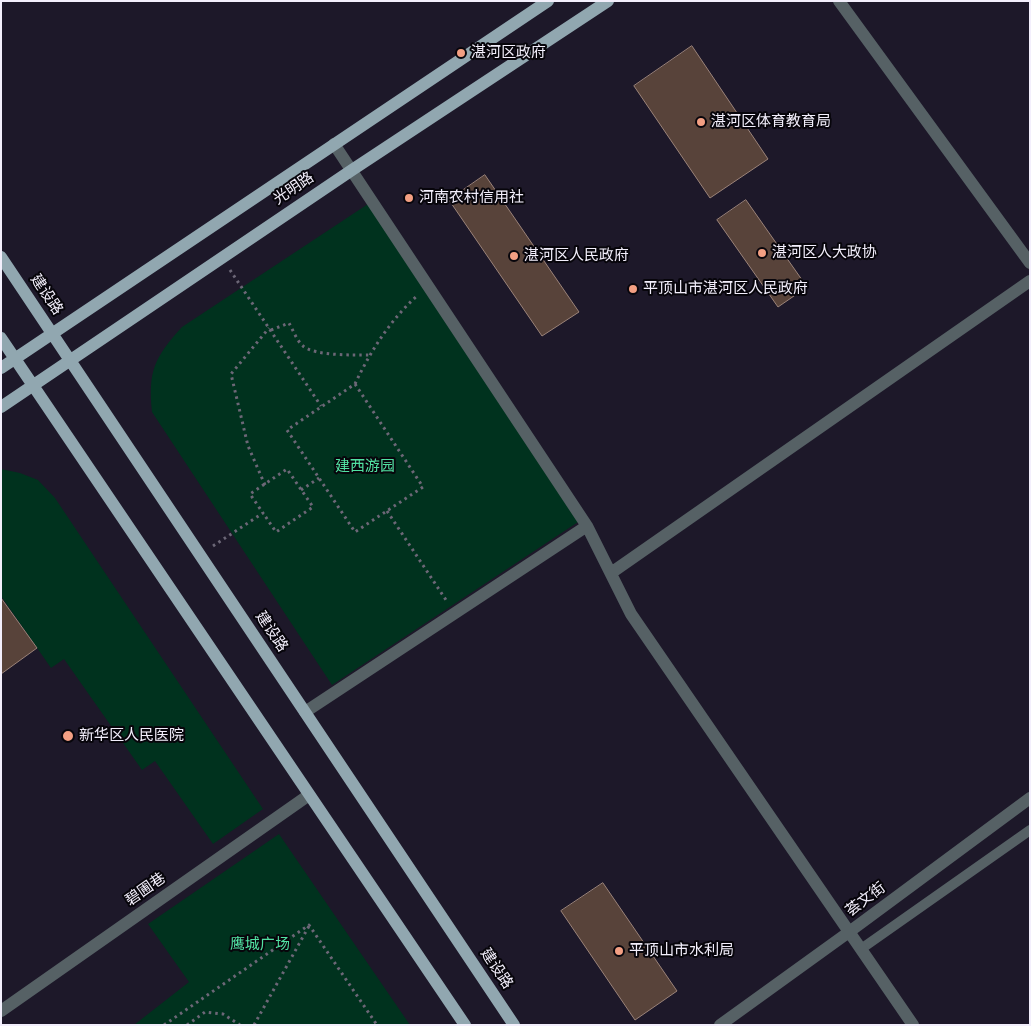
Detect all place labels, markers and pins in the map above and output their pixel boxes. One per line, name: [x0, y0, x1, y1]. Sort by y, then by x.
place label: 湛河区政府: [471, 44, 546, 62]
marker: 湛河区政府: [455, 47, 467, 59]
place label: 湛河区体育教育局: [711, 113, 831, 131]
marker: 湛河区体育教育局: [695, 116, 707, 128]
place label: 河南农村信用社: [419, 189, 524, 207]
marker: 河南农村信用社: [403, 192, 415, 204]
place label: 湛河区人大政协: [772, 244, 877, 262]
place label: 湛河区人民政府: [524, 247, 629, 265]
marker: 湛河区人大政协: [756, 247, 768, 259]
marker: 湛河区人民政府: [508, 250, 520, 262]
place label: 平顶山市湛河区人民政府: [643, 280, 808, 298]
marker: 平顶山市湛河区人民政府: [627, 283, 639, 295]
place label: 新华区人民医院: [79, 727, 184, 745]
marker: 新华区人民医院: [61, 729, 75, 743]
place label: 平顶山市水利局: [629, 942, 734, 960]
marker: 平顶山市水利局: [613, 945, 625, 957]

